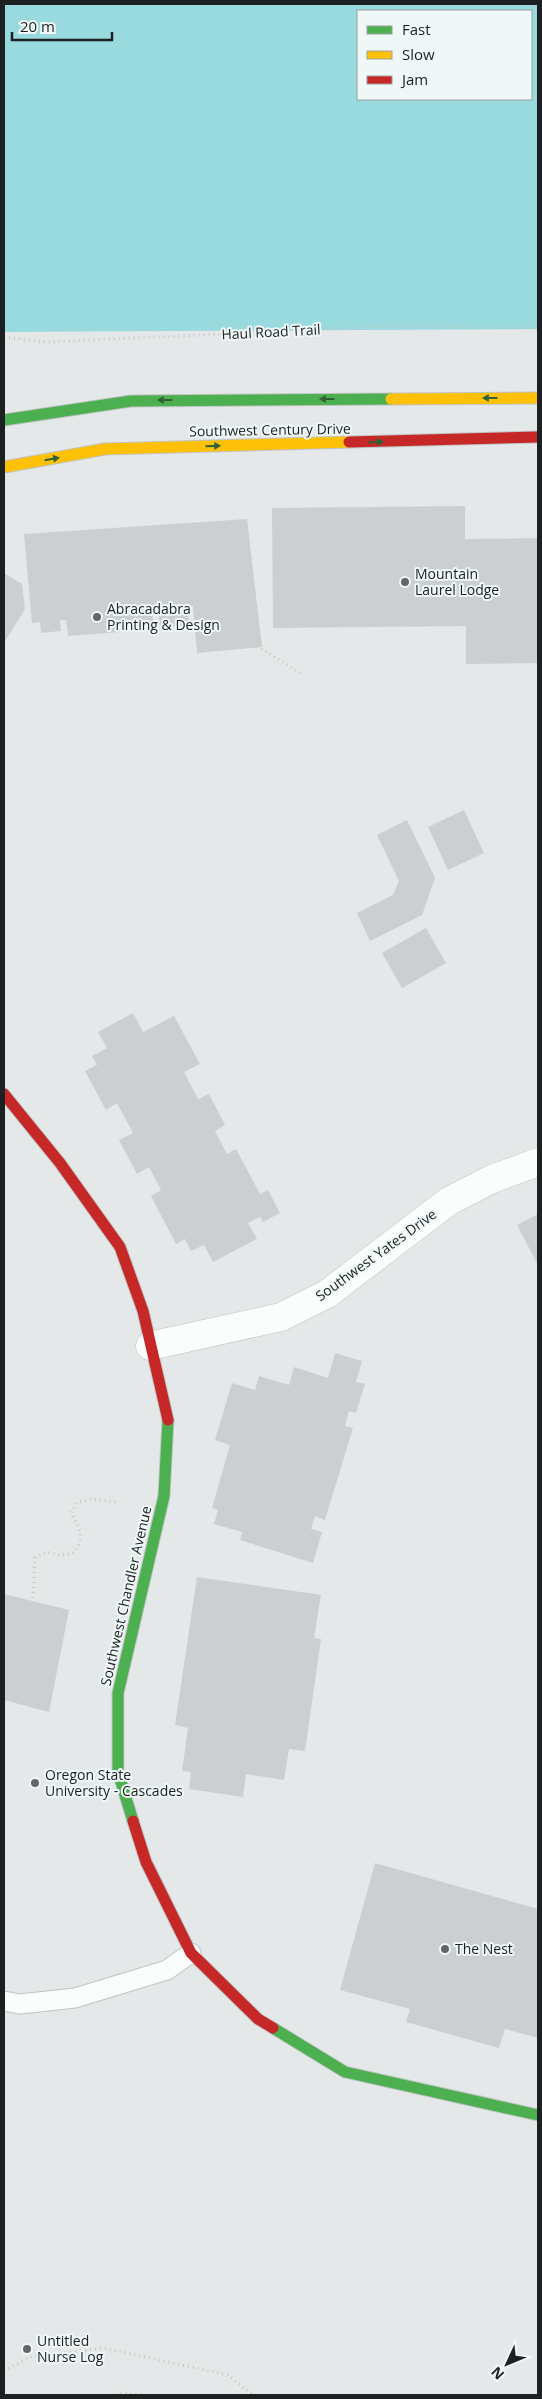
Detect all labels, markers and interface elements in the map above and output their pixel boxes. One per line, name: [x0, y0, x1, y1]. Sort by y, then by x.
scale bar: [12, 10, 112, 42]
legend: [357, 10, 532, 100]
text: 20 m: [20, 16, 55, 36]
text: Fast: [402, 19, 431, 39]
text: Slow: [402, 44, 435, 64]
text: Jam: [400, 69, 428, 89]
street label: Haul Road Trail: [221, 319, 321, 344]
one-way arrow: [319, 395, 335, 403]
one-way arrow: [481, 395, 497, 403]
one-way arrow: [156, 396, 172, 404]
street label: Southwest Century Drive: [189, 419, 351, 440]
one-way arrow: [368, 438, 384, 446]
one-way arrow: [206, 442, 222, 450]
one-way arrow: [44, 454, 60, 462]
place label: Mountain Laurel Lodge: [415, 564, 499, 599]
marker: Mountain Laurel Lodge: [399, 576, 411, 588]
place label: Abracadabra Printing & Design: [107, 599, 220, 634]
marker: Abracadabra Printing & Design: [91, 611, 103, 623]
street label: Southwest Yates Drive: [311, 1204, 440, 1305]
street label: Southwest Chandler Avenue: [96, 1504, 156, 1688]
place label: Oregon State University - Cascades: [45, 1765, 183, 1800]
marker: Oregon State University - Cascades: [29, 1777, 41, 1789]
place label: The Nest: [455, 1939, 513, 1958]
marker: The Nest: [439, 1943, 451, 1955]
place label: Untitled Nurse Log: [37, 2331, 104, 2366]
north arrow: [482, 2339, 532, 2389]
marker: Untitled Nurse Log: [21, 2343, 33, 2355]
text: N: [486, 2363, 508, 2384]

